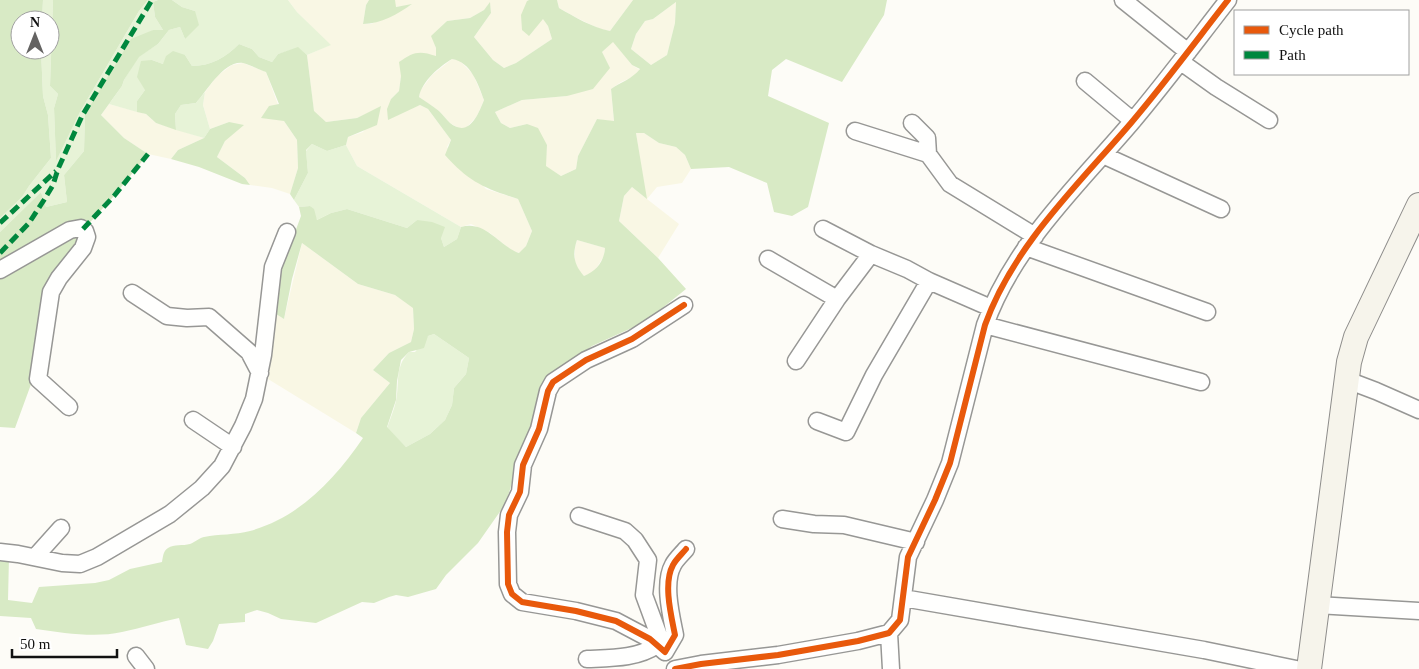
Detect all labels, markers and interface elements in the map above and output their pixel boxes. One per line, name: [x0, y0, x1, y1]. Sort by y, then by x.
north arrow: [10, 10, 60, 60]
legend: [1234, 10, 1409, 75]
text: N: [30, 15, 40, 30]
text: Cycle path: [1279, 22, 1344, 38]
text: Path: [1279, 47, 1306, 63]
scale bar: [12, 626, 118, 658]
text: 50 m: [20, 636, 51, 652]

